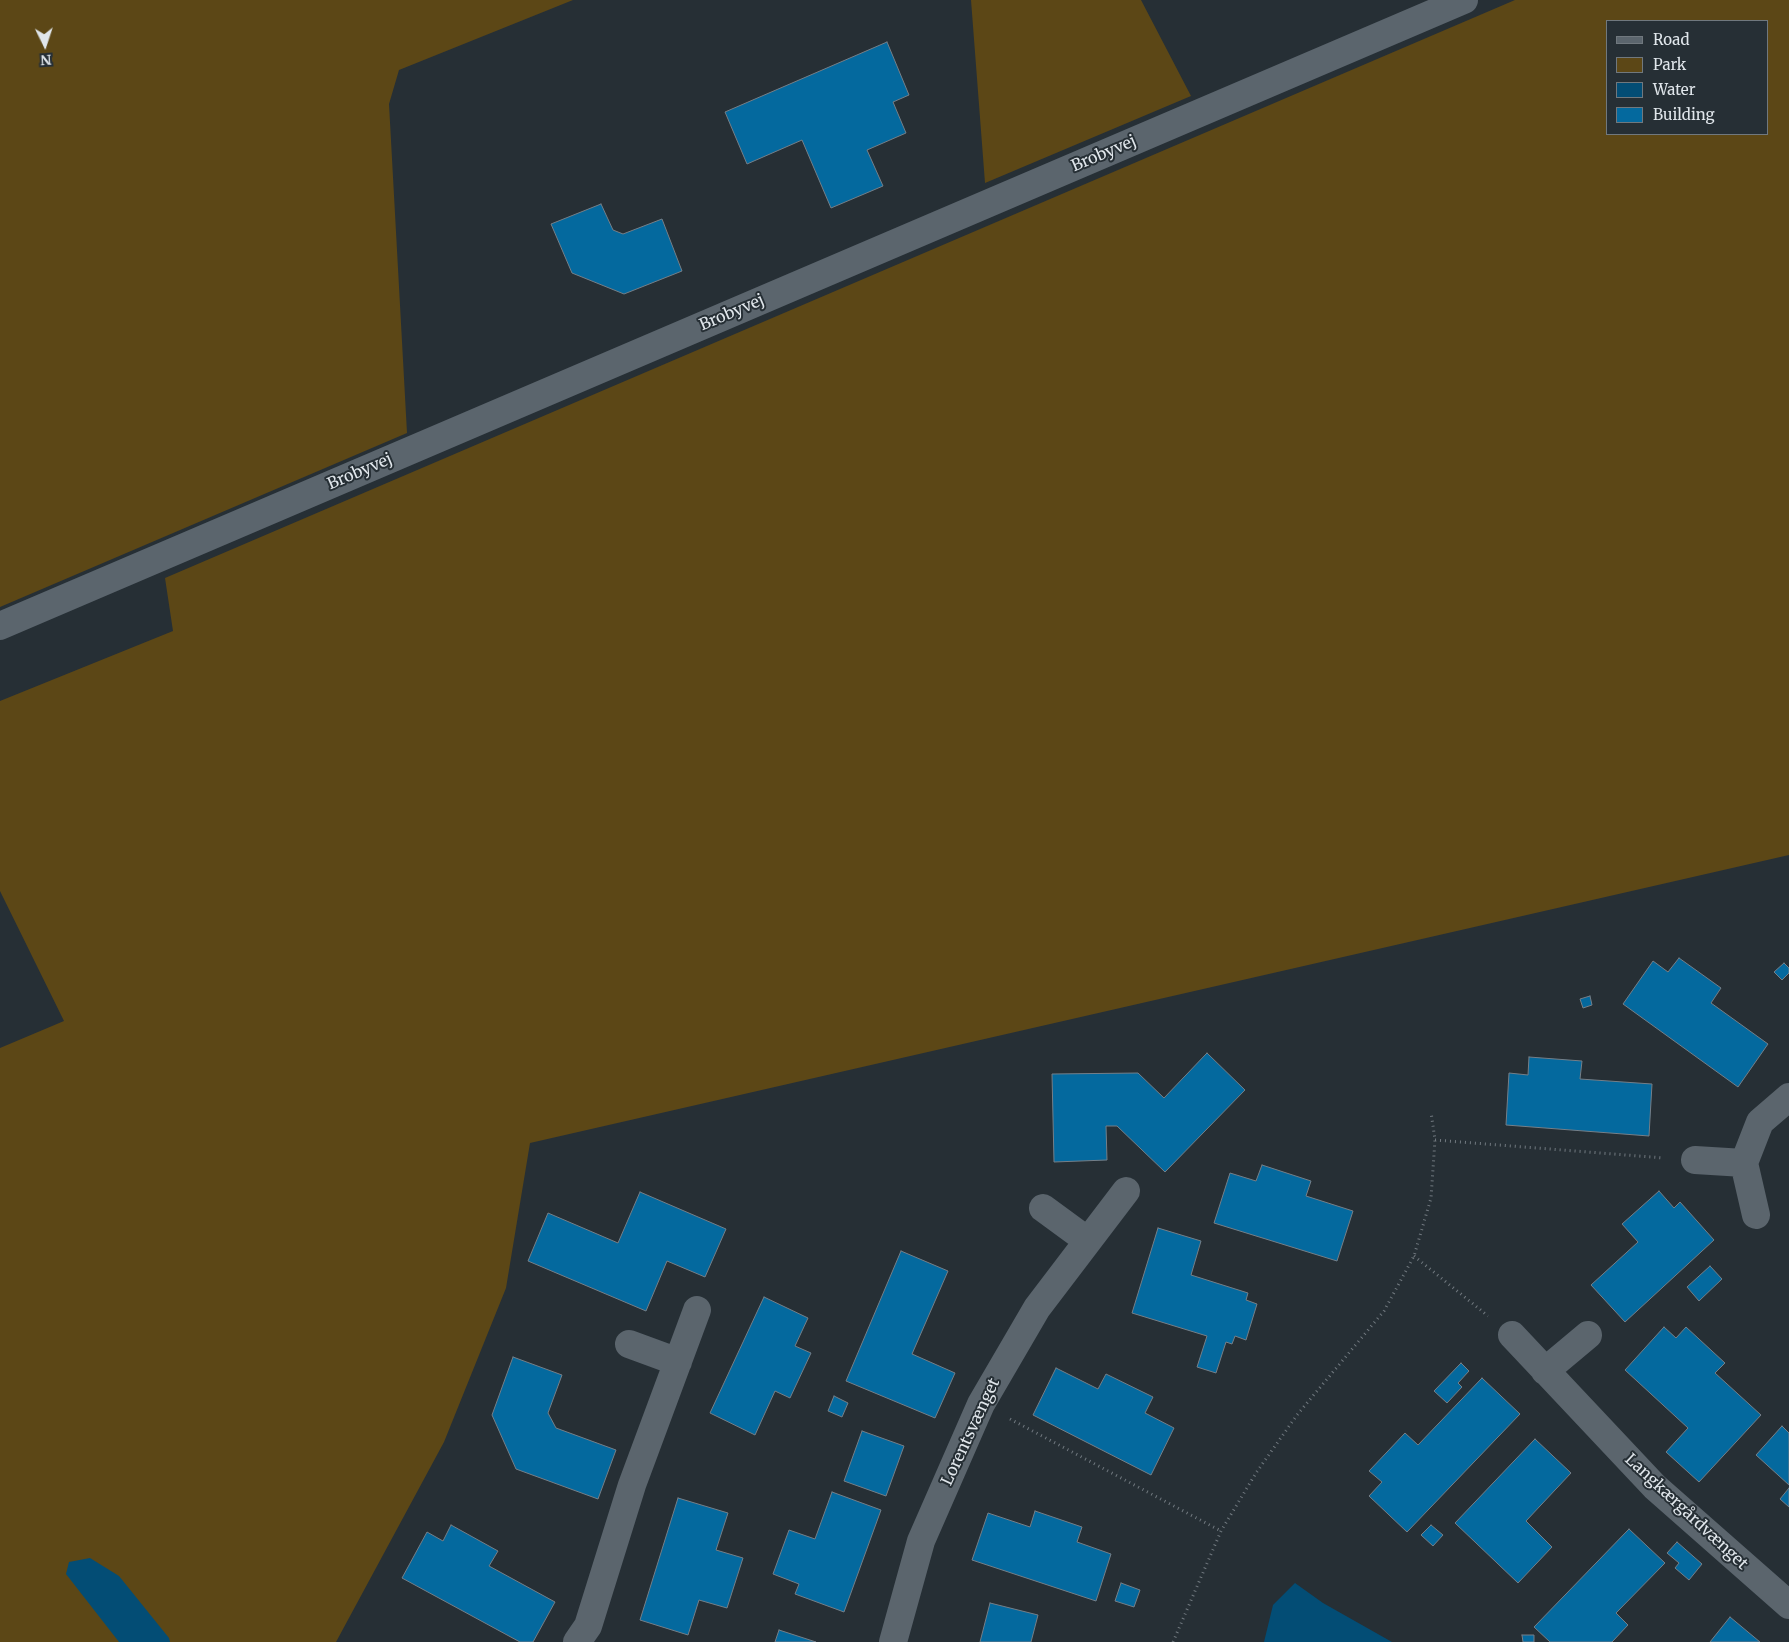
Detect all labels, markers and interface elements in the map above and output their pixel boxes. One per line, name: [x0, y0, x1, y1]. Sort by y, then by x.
north arrow: [20, 20, 70, 70]
legend: [1606, 20, 1769, 135]
text: Road: [1653, 30, 1689, 49]
text: N: [40, 51, 52, 69]
text: Park: [1653, 55, 1686, 74]
text: Water: [1653, 80, 1695, 99]
text: Building: [1653, 105, 1715, 124]
street label: Brobyvej: [1069, 132, 1139, 176]
street label: Brobyvej: [697, 291, 767, 335]
street label: Brobyvej: [325, 450, 395, 494]
street label: Lorentsvænget: [938, 1375, 1004, 1489]
street label: Langkærgårdvænget: [1621, 1450, 1751, 1574]

